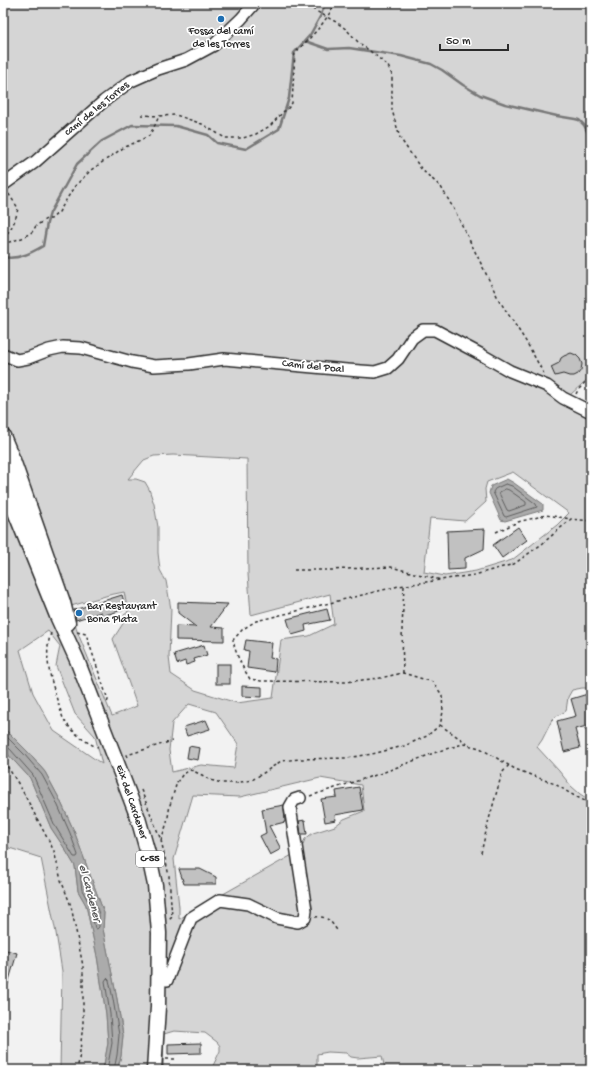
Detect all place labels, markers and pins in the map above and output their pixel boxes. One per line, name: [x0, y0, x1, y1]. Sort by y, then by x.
marker: Fossa del camí de les Torres: [216, 14, 226, 24]
place label: Fossa del camí de les Torres: [187, 26, 254, 51]
place label: Bar Restaurant Bona Plata: [86, 601, 158, 626]
marker: Bar Restaurant Bona Plata: [74, 608, 84, 618]

